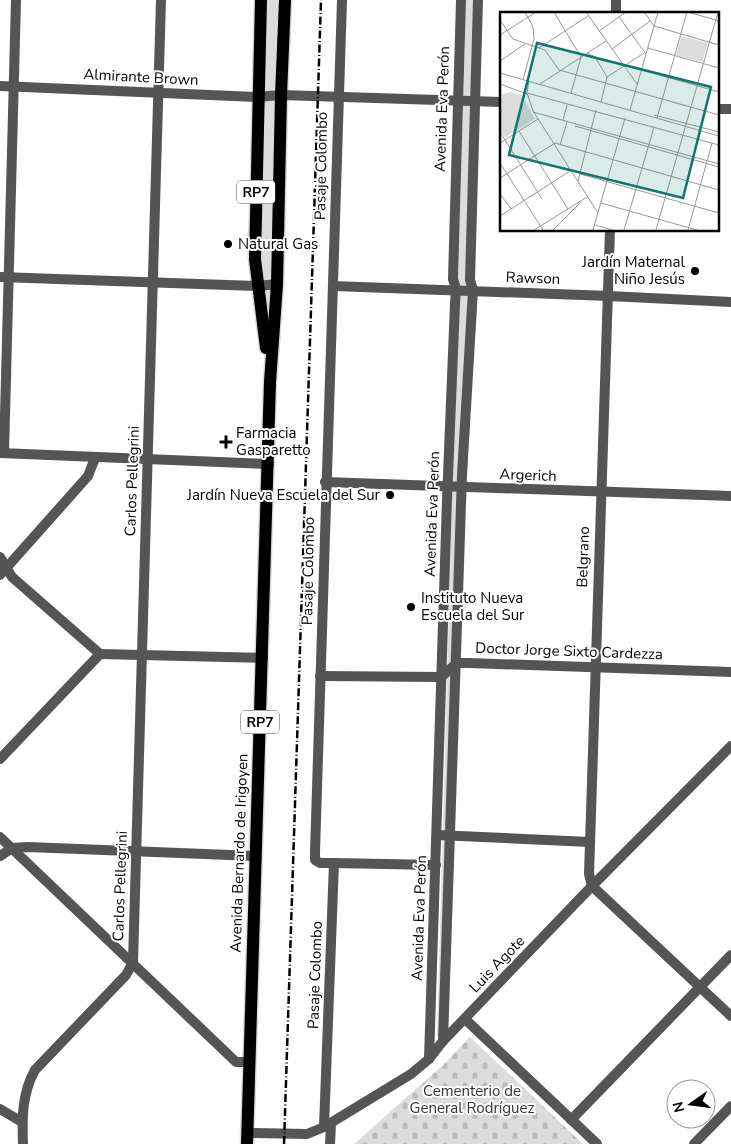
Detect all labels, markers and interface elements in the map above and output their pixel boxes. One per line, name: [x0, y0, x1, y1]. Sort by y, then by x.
inset map: [500, 12, 718, 231]
street label: Avenida Eva Perón: [430, 46, 454, 172]
street label: Almirante Brown: [83, 64, 199, 90]
street label: Pasaje Colombo: [310, 112, 332, 220]
road number: RP7: [237, 180, 275, 203]
place label: Natural Gas: [238, 234, 318, 254]
marker: Natural Gas: [222, 238, 234, 250]
place label: Jardín Maternal Niño Jesús: [581, 252, 686, 289]
marker: Jardín Maternal Niño Jesús: [689, 265, 701, 277]
street label: Rawson: [505, 267, 561, 289]
place label: Farmacia Gasparetto: [236, 423, 311, 460]
street label: Carlos Pellegrini: [120, 425, 144, 537]
marker: Farmacia Gasparetto: [220, 436, 232, 448]
street label: Avenida Eva Perón: [420, 451, 444, 577]
street label: Argerich: [499, 464, 557, 486]
place label: Jardín Nueva Escuela del Sur: [186, 485, 381, 505]
marker: Jardín Nueva Escuela del Sur: [384, 489, 396, 501]
street label: Pasaje Colombo: [297, 517, 319, 625]
street label: Belgrano: [572, 526, 594, 588]
place label: Instituto Nueva Escuela del Sur: [421, 588, 525, 625]
marker: Instituto Nueva Escuela del Sur: [405, 601, 417, 613]
street label: Doctor Jorge Sixto Cardezza: [475, 638, 663, 664]
road number: RP7: [241, 710, 279, 734]
street label: Avenida Bernardo de Irigoyen: [226, 753, 252, 953]
street label: Carlos Pellegrini: [108, 830, 132, 942]
street label: Avenida Eva Perón: [407, 855, 431, 981]
street label: Pasaje Colombo: [303, 921, 327, 1029]
street label: Luis Agote: [465, 931, 529, 997]
north arrow: [666, 1079, 716, 1129]
park label: Cementerio de General Rodríguez: [410, 1081, 534, 1118]
text: N: [668, 1100, 689, 1114]

